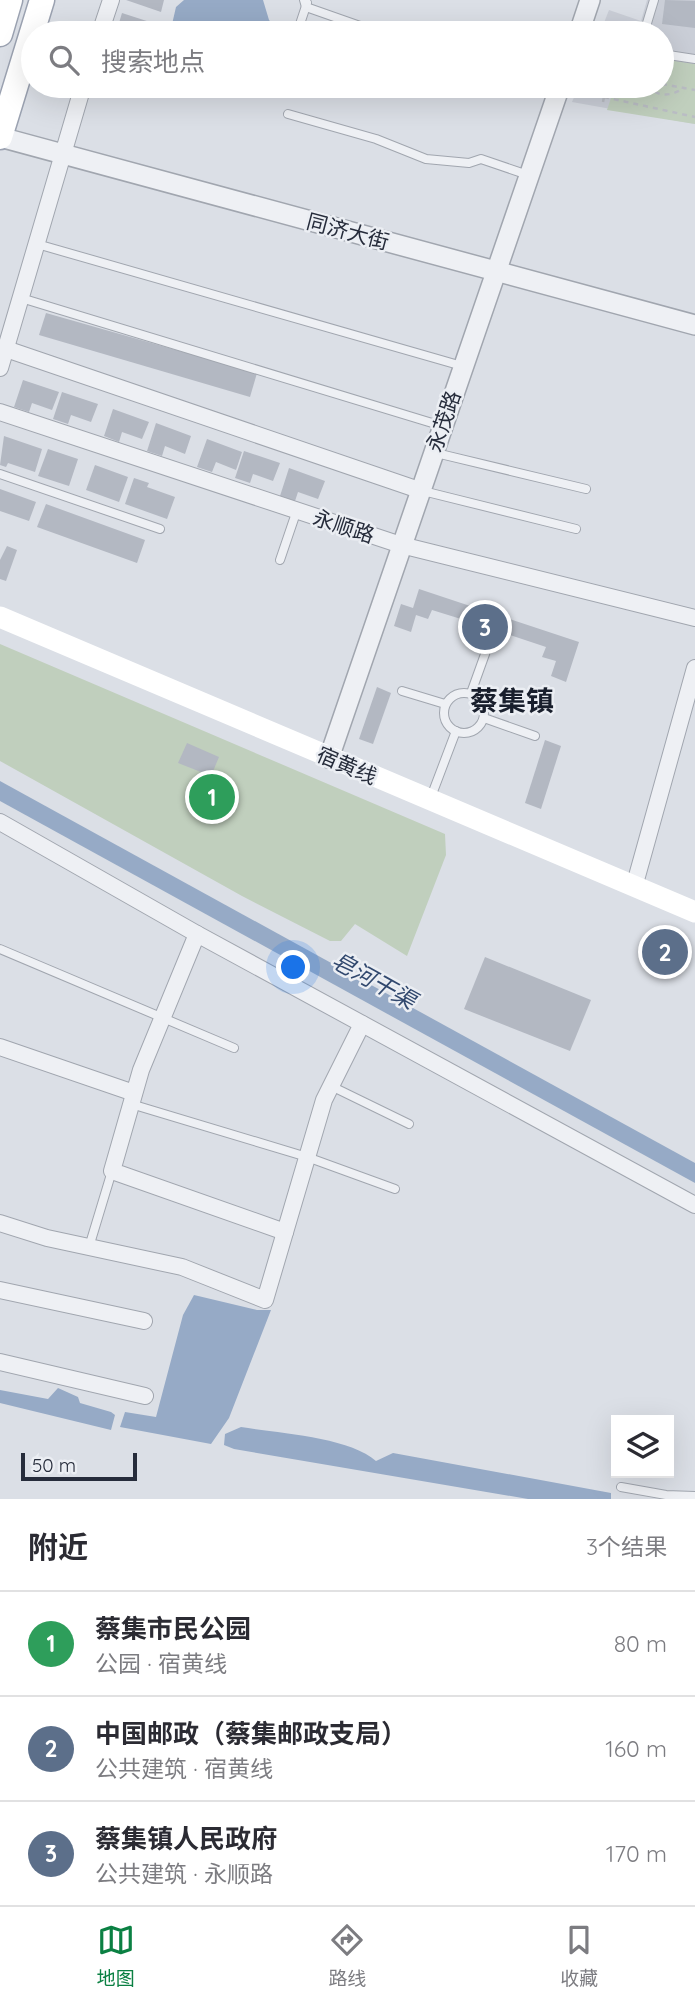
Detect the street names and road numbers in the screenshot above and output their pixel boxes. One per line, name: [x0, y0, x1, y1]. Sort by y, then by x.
street label: 同济大街: [304, 208, 392, 254]
street label: 永茂路: [420, 387, 466, 455]
street label: 永顺路: [310, 504, 378, 548]
street label: 宿黄线: [313, 741, 381, 789]

